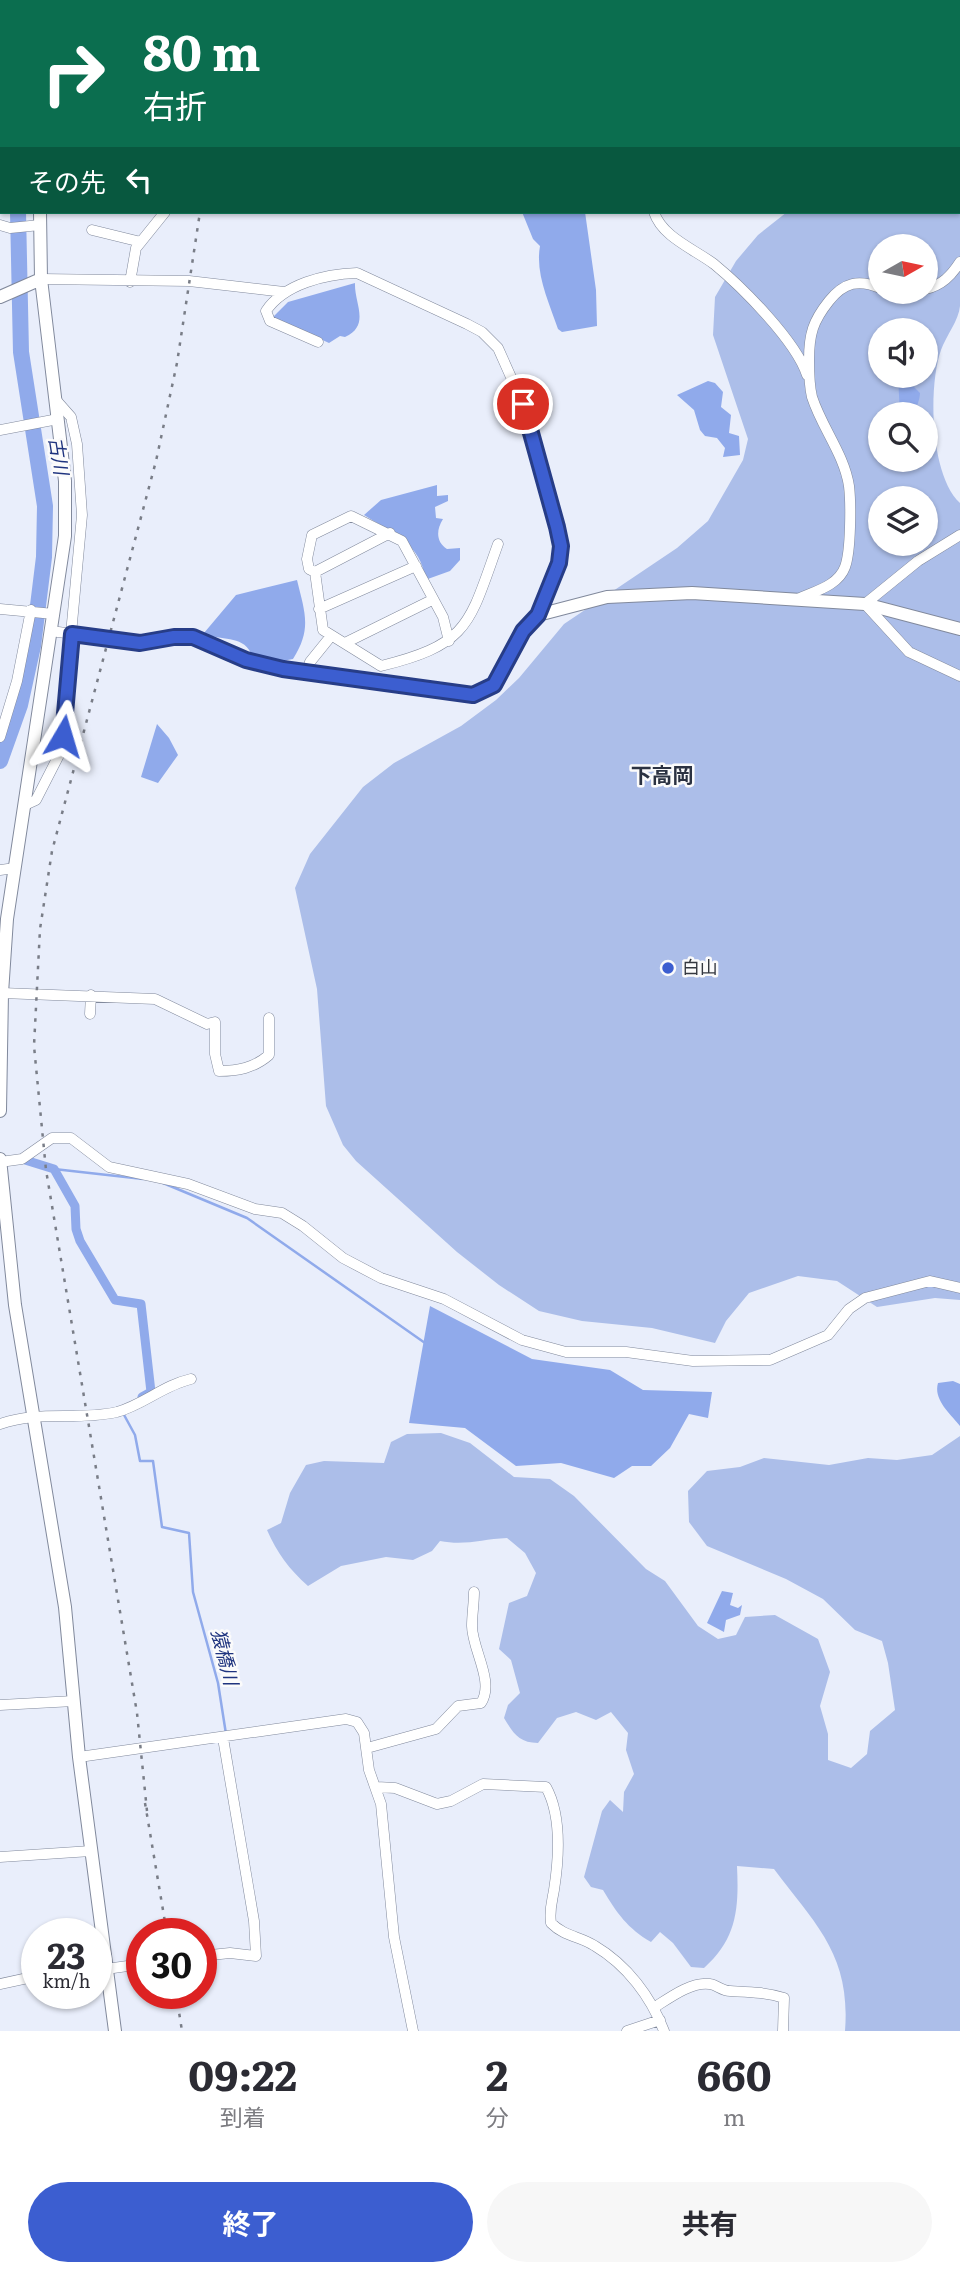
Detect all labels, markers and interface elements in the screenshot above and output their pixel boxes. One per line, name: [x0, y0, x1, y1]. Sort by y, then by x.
text: 80 m: [143, 13, 261, 86]
icon: right: [28, 28, 119, 119]
text: 右折: [143, 80, 207, 128]
text: その先: [28, 161, 106, 200]
icon: left: [120, 161, 158, 199]
north arrow: [868, 234, 938, 304]
map controls: [868, 234, 938, 556]
button: sound: [868, 318, 938, 388]
pin: [493, 374, 553, 434]
icon: arrive: [504, 385, 542, 423]
button: search: [868, 402, 938, 472]
water label: 古川: [43, 435, 77, 479]
button: layers: [868, 486, 938, 556]
position arrow: [26, 699, 100, 773]
district label: 下高岡: [631, 758, 694, 789]
place label: 白山: [682, 953, 718, 980]
marker: 白山: [660, 960, 676, 976]
water label: 猿橋川: [205, 1626, 247, 1690]
speed limit sign: 30: [126, 1918, 217, 2009]
text: 23: [47, 1928, 86, 1980]
text: km/h: [43, 1967, 90, 1994]
text: 09:22: [188, 2042, 297, 2104]
text: 2: [486, 2042, 508, 2104]
text: 660: [697, 2042, 772, 2104]
text: 到着: [220, 2099, 266, 2133]
text: 分: [485, 2099, 508, 2133]
text: m: [723, 2099, 745, 2133]
button: 終了: [28, 2182, 473, 2262]
button: 共有: [487, 2182, 932, 2262]

